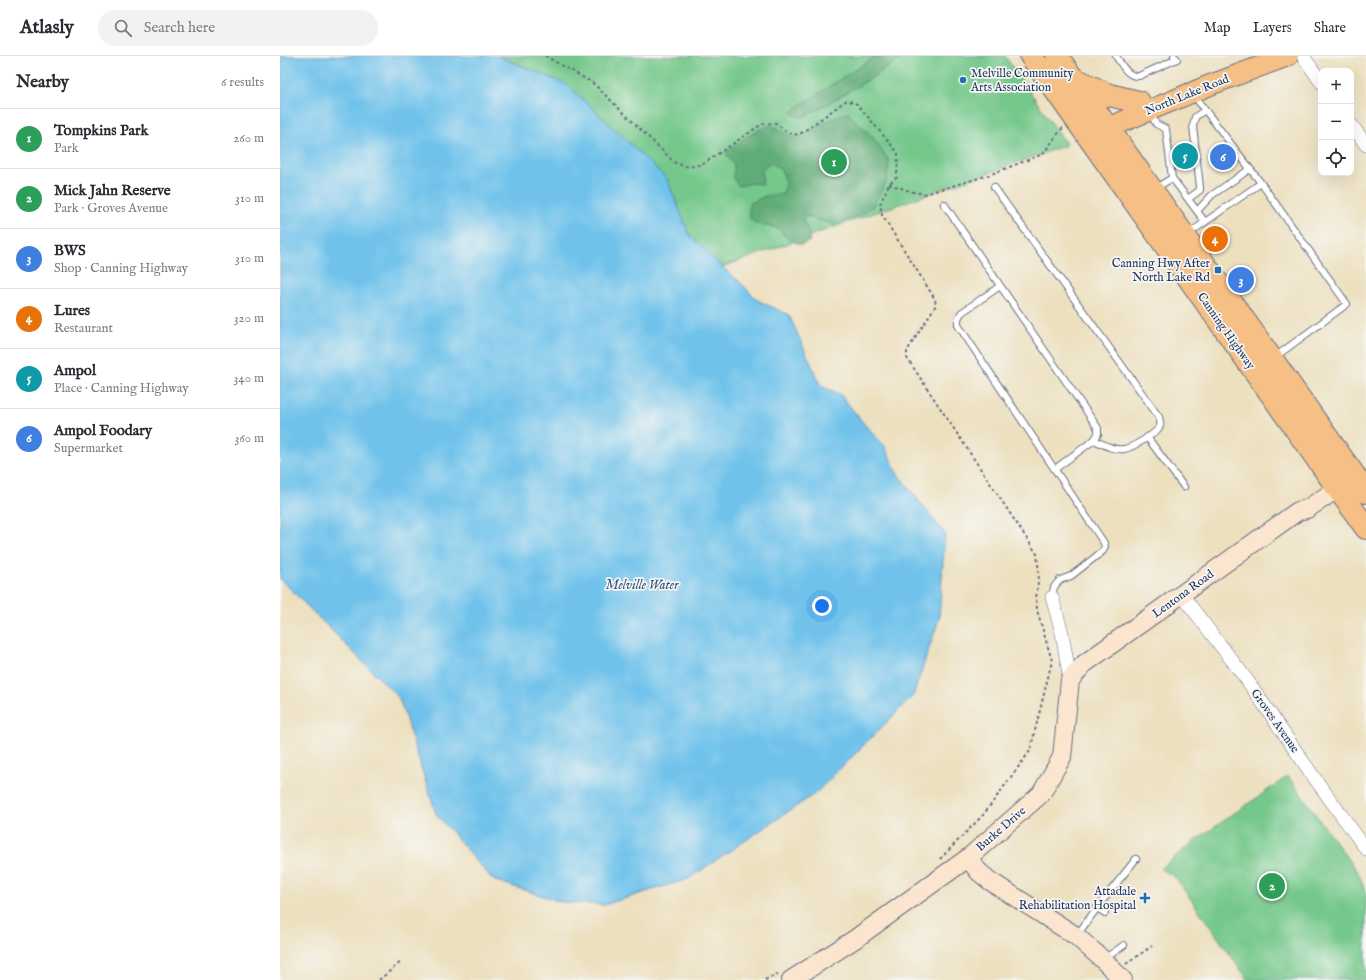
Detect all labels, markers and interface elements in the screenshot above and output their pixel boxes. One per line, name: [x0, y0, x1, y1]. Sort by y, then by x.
search box: [98, 10, 378, 46]
text: Atlasly: [20, 16, 74, 40]
icon: search: [112, 17, 134, 39]
text: Search here: [144, 18, 215, 37]
text: Map: [1204, 19, 1231, 37]
text: Layers: [1253, 19, 1292, 37]
text: Share: [1314, 19, 1346, 37]
place label: Melville Community Arts Association: [970, 66, 1073, 95]
map controls: [1318, 68, 1354, 176]
button: +: [1318, 68, 1354, 104]
street label: North Lake Road: [1143, 71, 1232, 119]
text: Nearby: [16, 72, 69, 93]
text: 6 results: [221, 74, 264, 91]
marker: Melville Community Arts Association: [958, 75, 968, 85]
button: −: [1318, 104, 1354, 140]
text: Tompkins Park: [54, 121, 148, 140]
text: 1: [27, 130, 31, 147]
text: 260 m: [233, 130, 264, 147]
text: Park: [54, 140, 79, 157]
button: locate: [1318, 140, 1354, 176]
pin: 5: [1172, 141, 1198, 171]
pin: 6: [1210, 142, 1236, 172]
pin: 1: [821, 147, 847, 177]
text: Mick Jahn Reserve: [54, 181, 171, 200]
text: 2: [26, 190, 32, 207]
text: 310 m: [235, 190, 264, 207]
text: Park · Groves Avenue: [54, 200, 168, 217]
pin: 4: [1202, 224, 1228, 254]
text: BWS: [54, 241, 86, 260]
text: 3: [27, 250, 31, 267]
text: 310 m: [235, 250, 264, 267]
place label: Canning Hwy After North Lake Rd: [1112, 256, 1211, 285]
text: Shop · Canning Highway: [54, 260, 188, 277]
marker: Canning Hwy After North Lake Rd: [1213, 265, 1223, 275]
pin: 3: [1228, 265, 1254, 295]
street label: Canning Highway: [1194, 290, 1258, 372]
text: Lures: [54, 301, 90, 320]
text: 4: [26, 310, 32, 327]
text: 320 m: [234, 310, 264, 327]
text: Restaurant: [54, 320, 113, 337]
text: Ampol: [54, 361, 96, 380]
text: 5: [27, 370, 31, 387]
text: 340 m: [234, 370, 264, 387]
text: Place · Canning Highway: [54, 380, 189, 397]
text: Ampol Foodary: [54, 421, 152, 440]
text: 6: [26, 430, 32, 447]
text: 360 m: [234, 430, 264, 447]
text: Supermarket: [54, 440, 123, 457]
street label: Lentona Road: [1149, 566, 1217, 621]
water label: Melville Water: [605, 577, 679, 594]
your location: [812, 596, 832, 616]
street label: Groves Avenue: [1247, 686, 1303, 756]
street label: Burke Drive: [973, 803, 1029, 855]
pin: 2: [1259, 871, 1285, 901]
place label: Attadale Rehabilitation Hospital: [1019, 884, 1137, 914]
marker: Attadale Rehabilitation Hospital: [1139, 892, 1151, 904]

